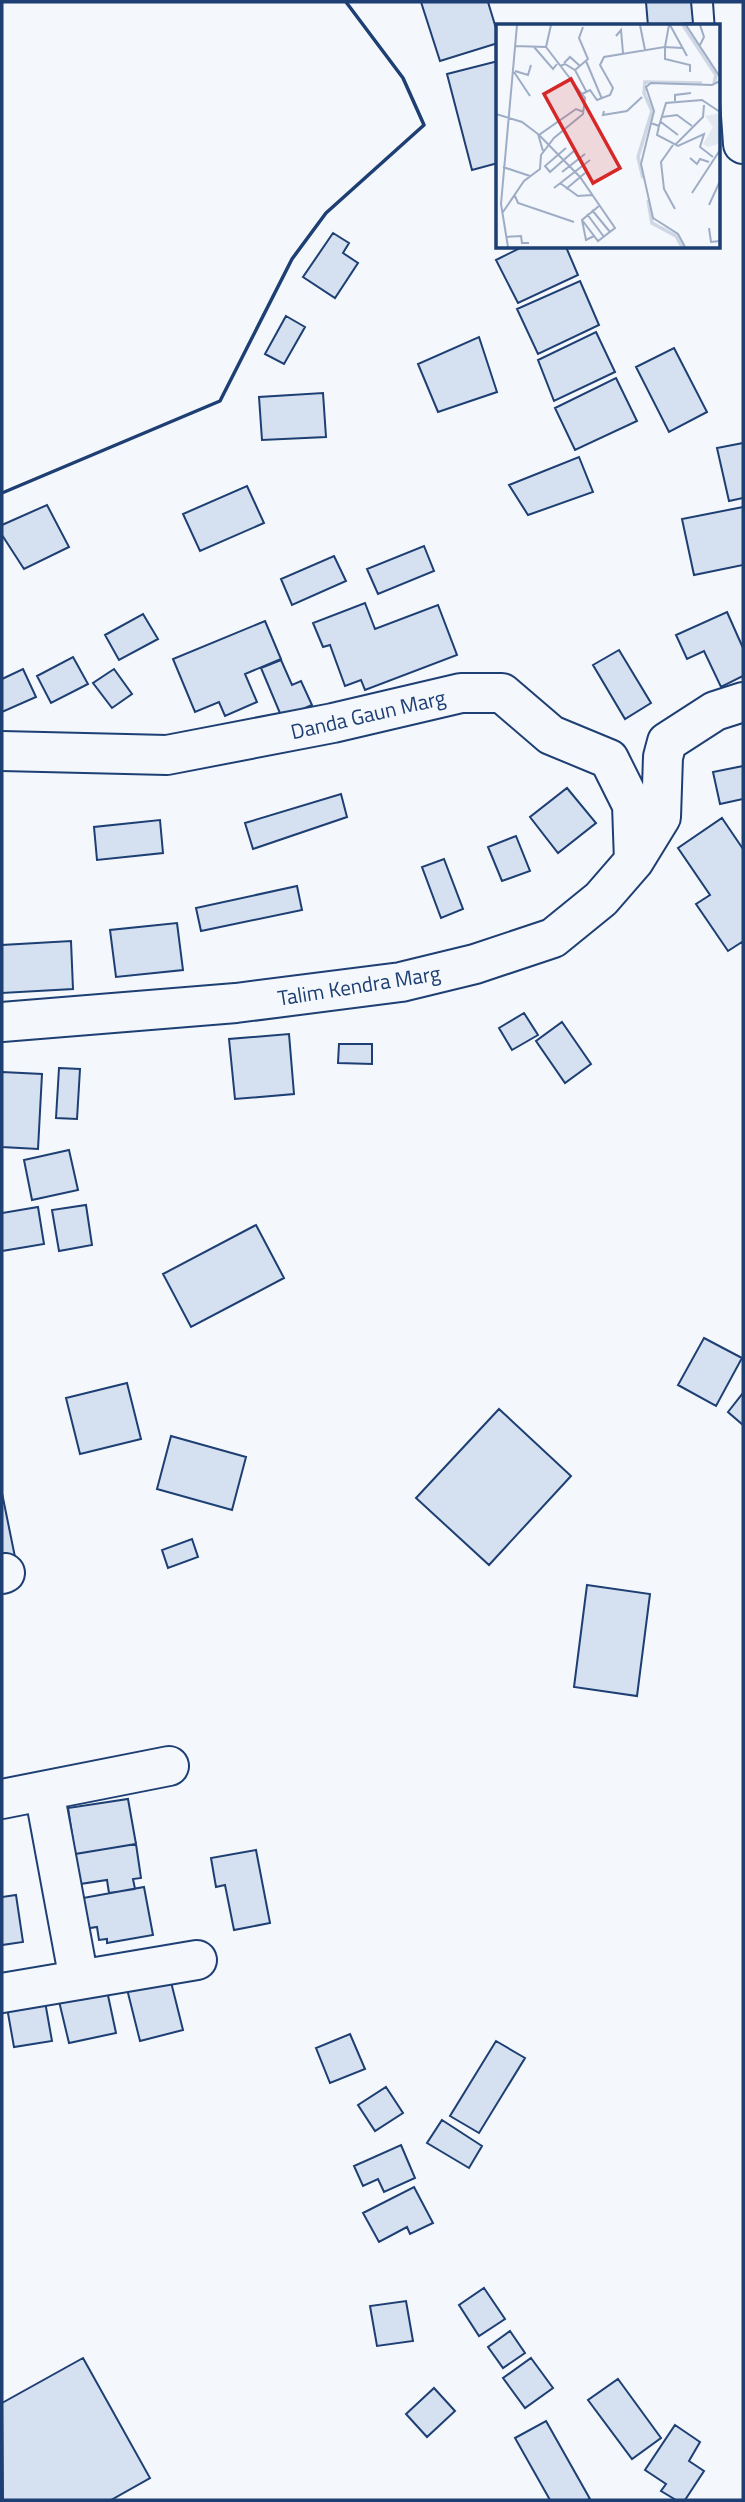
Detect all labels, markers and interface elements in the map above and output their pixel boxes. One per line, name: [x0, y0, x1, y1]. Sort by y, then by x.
inset map: [496, 24, 720, 248]
street label: Danda Gaun Marg: [287, 681, 449, 747]
street label: Talim Kendra Marg: [275, 956, 443, 1014]

